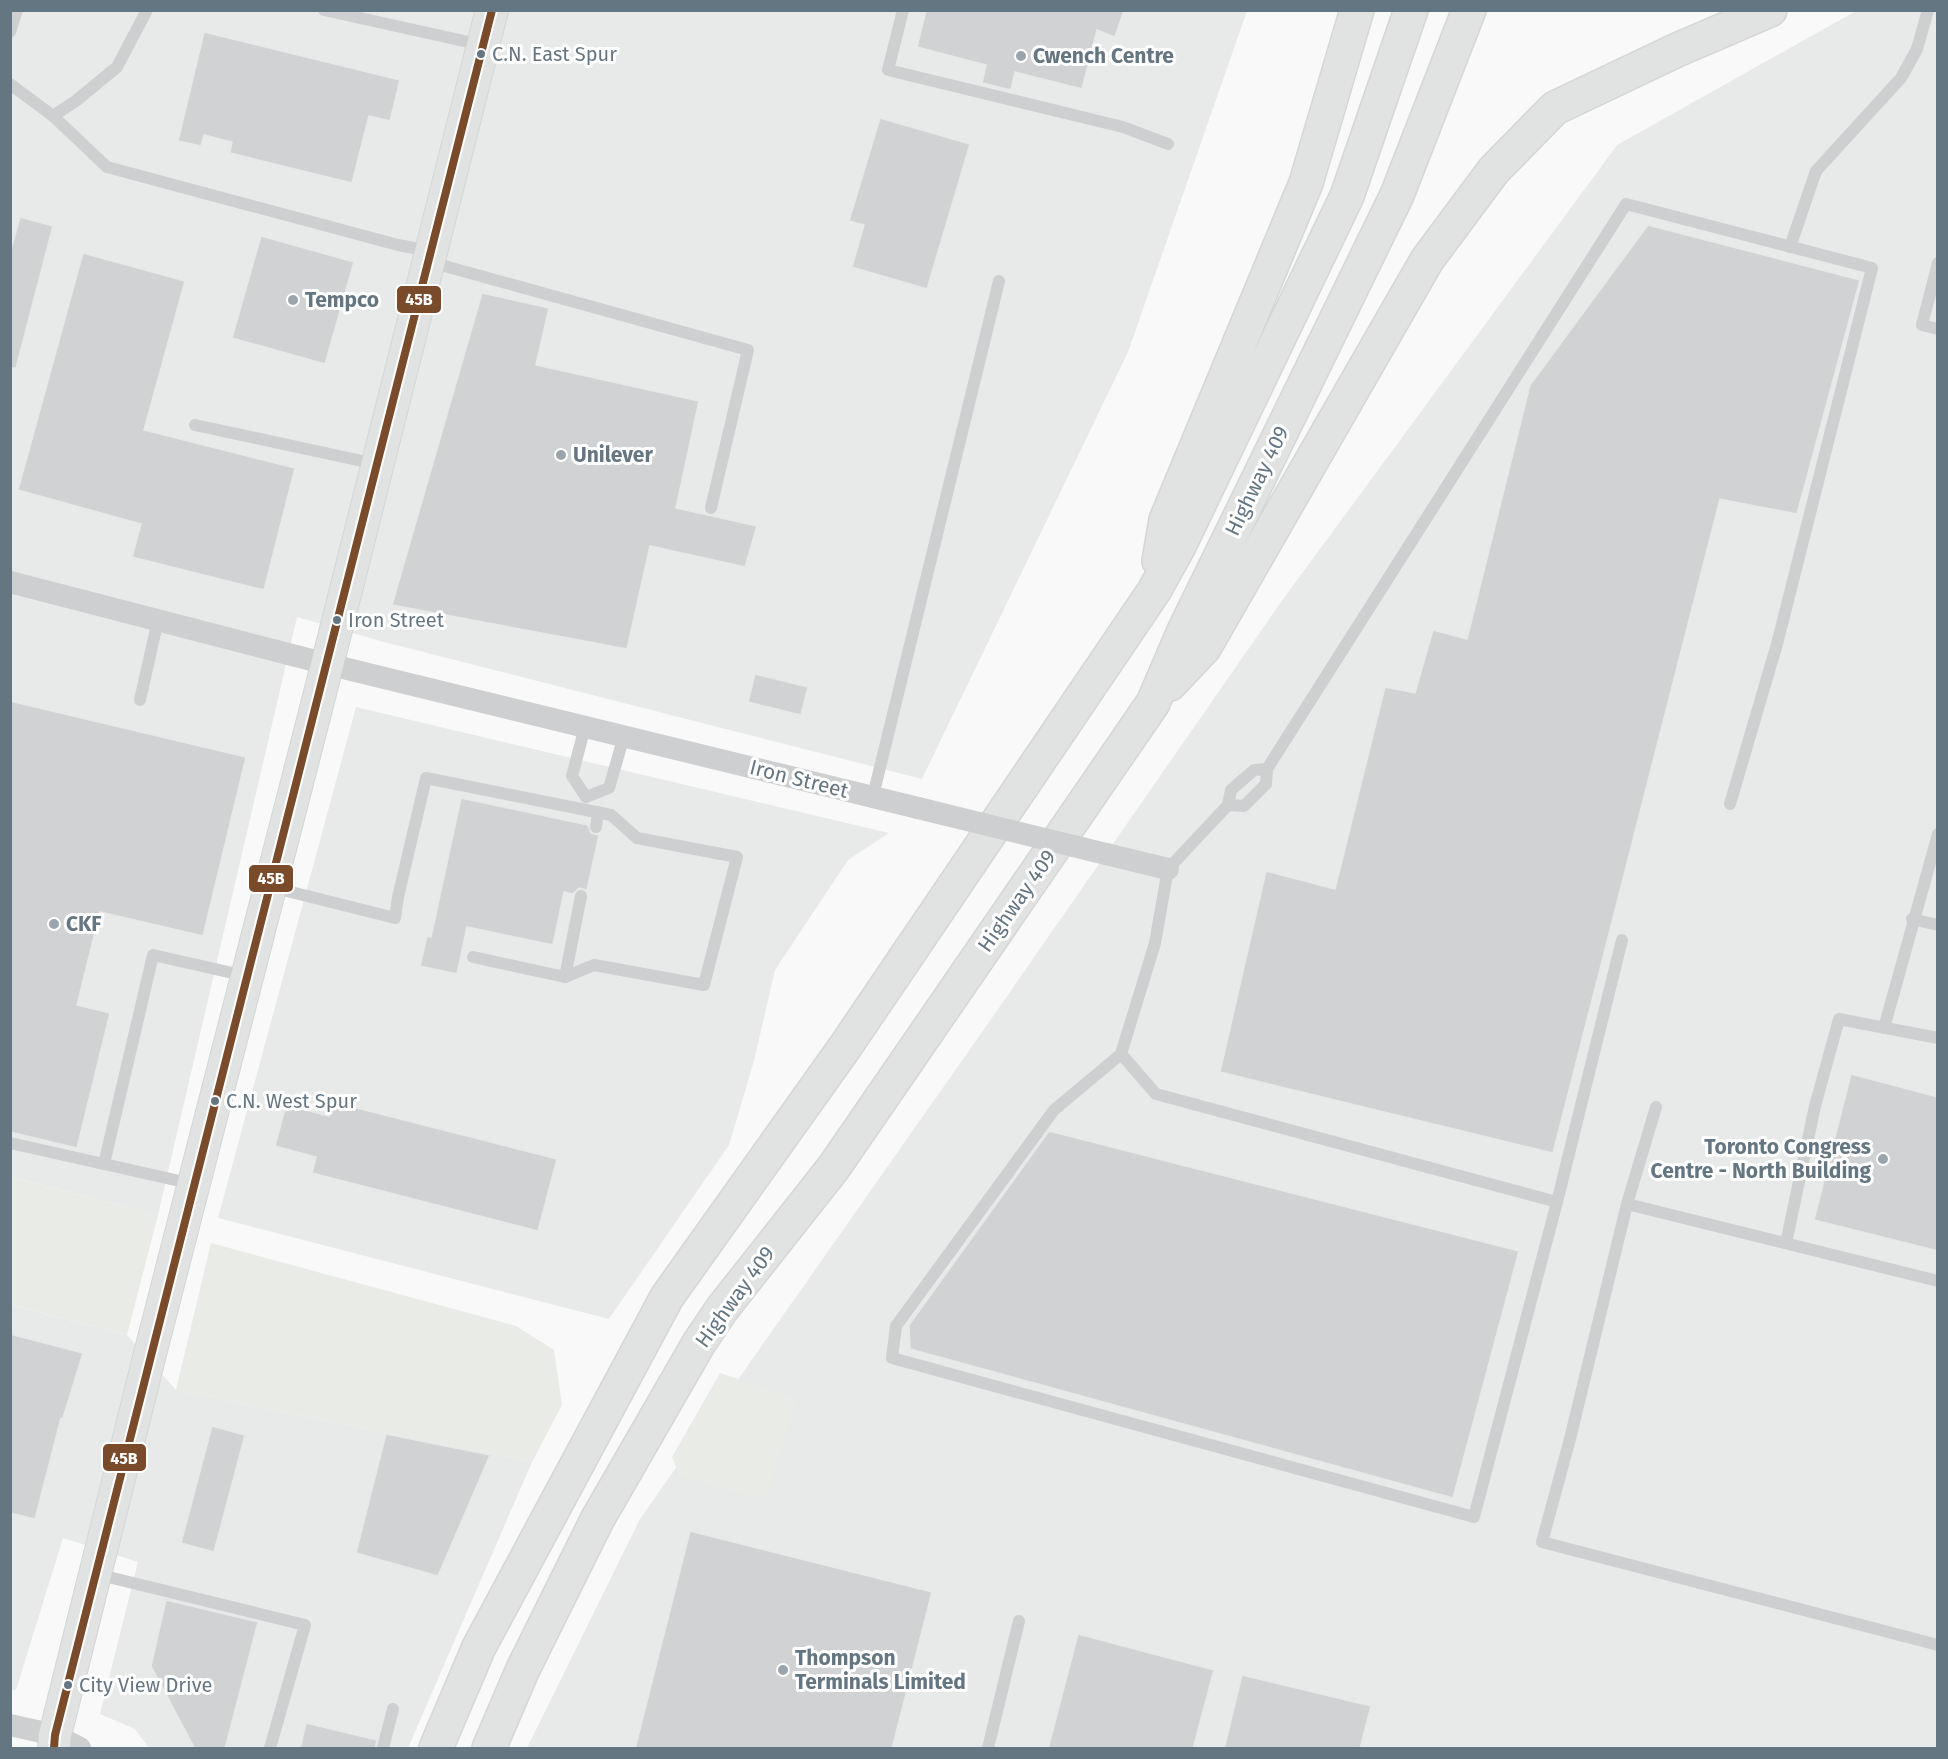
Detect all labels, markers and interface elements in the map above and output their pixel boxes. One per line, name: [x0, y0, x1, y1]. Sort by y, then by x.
place label: C.N. East Spur: [492, 42, 617, 66]
place label: Cwench Centre: [1033, 43, 1174, 69]
marker: C.N. East Spur: [475, 48, 487, 60]
marker: Cwench Centre: [1014, 49, 1028, 63]
line badge: 45B: [396, 285, 442, 314]
place label: Tempco: [305, 287, 379, 313]
text: 45B: [405, 290, 433, 309]
marker: Tempco: [286, 293, 300, 307]
street label: Highway 409: [1219, 422, 1295, 540]
place label: Unilever: [573, 442, 653, 468]
marker: Unilever: [554, 448, 568, 462]
place label: Iron Street: [348, 608, 445, 632]
marker: Iron Street: [331, 614, 343, 626]
street label: Iron Street: [747, 754, 851, 804]
street label: Highway 409: [972, 845, 1062, 957]
line badge: 45B: [248, 864, 294, 893]
text: 45B: [257, 869, 285, 888]
place label: CKF: [66, 911, 102, 937]
marker: CKF: [47, 917, 61, 931]
place label: C.N. West Spur: [226, 1089, 357, 1113]
marker: C.N. West Spur: [209, 1095, 221, 1107]
place label: Toronto Congress Centre - North Building: [1651, 1134, 1871, 1184]
marker: Toronto Congress Centre - North Building: [1876, 1152, 1890, 1166]
street label: Highway 409: [690, 1241, 780, 1353]
line badge: 45B: [102, 1443, 147, 1472]
text: 45B: [110, 1449, 138, 1468]
place label: Thompson Terminals Limited: [795, 1645, 966, 1695]
marker: Thompson Terminals Limited: [776, 1663, 790, 1677]
place label: City View Drive: [79, 1673, 212, 1697]
marker: City View Drive: [62, 1679, 74, 1691]

